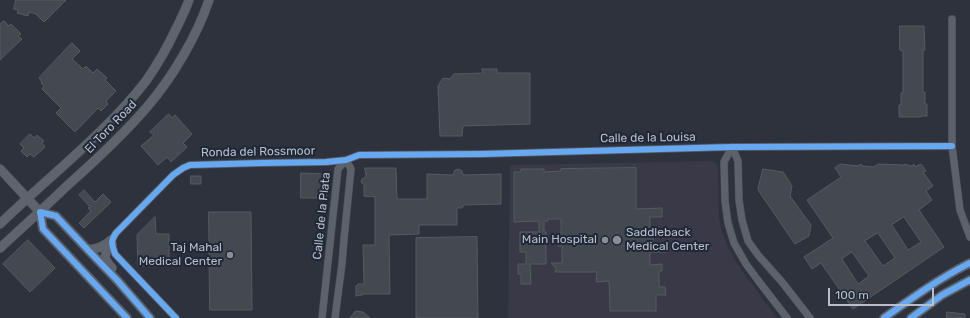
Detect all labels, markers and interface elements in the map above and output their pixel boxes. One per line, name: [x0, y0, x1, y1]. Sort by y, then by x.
street label: El Toro Road: [82, 97, 140, 157]
street label: Calle de la Louisa: [600, 130, 696, 146]
street label: Ronda del Rossmoor: [201, 144, 315, 160]
street label: Calle de la Plata: [310, 172, 334, 260]
place label: Saddleback Medical Center: [626, 226, 709, 254]
place label: Main Hospital: [522, 233, 597, 247]
marker: Saddleback Medical Center: [611, 234, 623, 246]
marker: Main Hospital: [600, 235, 610, 245]
place label: Taj Mahal Medical Center: [139, 241, 222, 269]
marker: Taj Mahal Medical Center: [225, 250, 235, 260]
scale bar: [830, 280, 936, 306]
text: 100 m: [835, 288, 869, 302]

